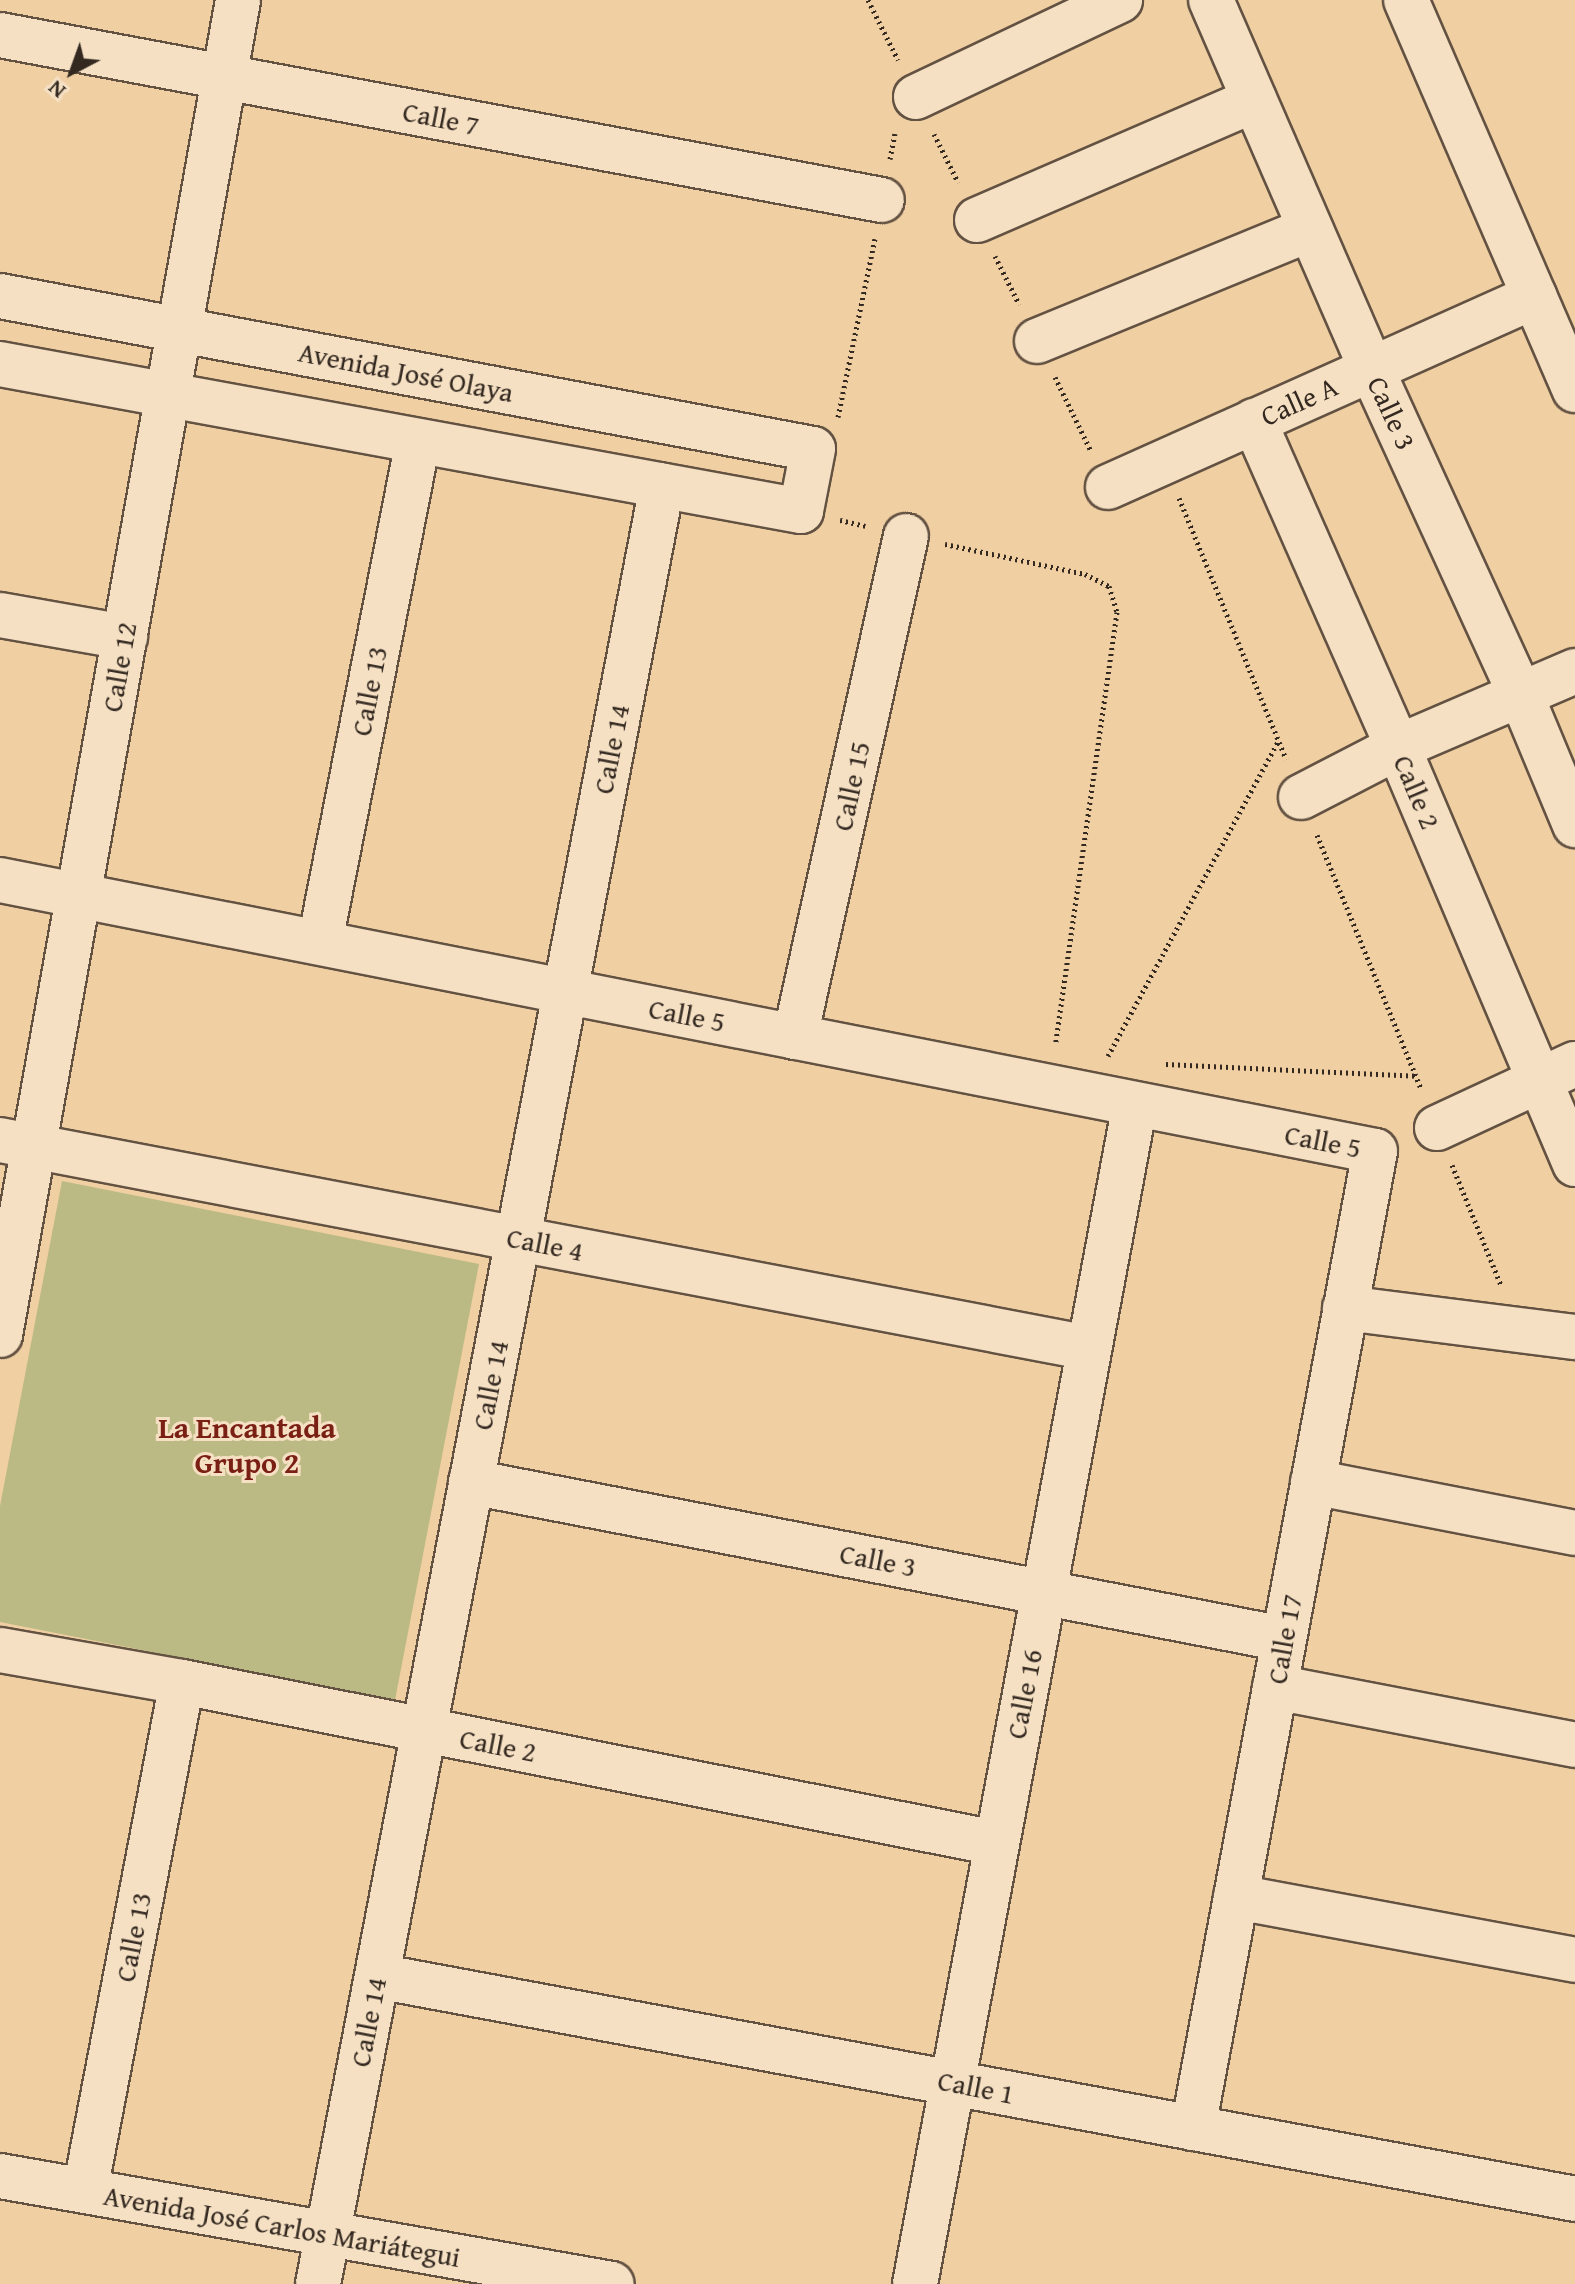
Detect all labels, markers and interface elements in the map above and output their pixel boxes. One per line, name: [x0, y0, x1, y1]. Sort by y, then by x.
north arrow: [32, 32, 112, 112]
text: N: [40, 73, 72, 107]
street label: Calle 7: [400, 94, 482, 142]
street label: Avenida José Olaya: [296, 335, 516, 409]
street label: Calle A: [1255, 369, 1343, 433]
street label: Calle 3: [1361, 371, 1423, 455]
street label: Calle 12: [95, 620, 143, 714]
street label: Calle 13: [344, 643, 394, 739]
street label: Calle 14: [586, 701, 636, 797]
street label: Calle 15: [825, 738, 877, 834]
street label: Calle 2: [1387, 750, 1447, 834]
street label: Calle 5: [646, 991, 728, 1039]
street label: Calle 5: [1282, 1117, 1364, 1165]
street label: Calle 4: [504, 1220, 586, 1268]
street label: Calle 14: [465, 1337, 515, 1433]
district label: La Encantada Grupo 2: [158, 1409, 336, 1480]
street label: Calle 3: [837, 1536, 919, 1584]
street label: Calle 17: [1260, 1592, 1308, 1686]
street label: Calle 16: [999, 1646, 1049, 1742]
street label: Calle 2: [457, 1721, 539, 1769]
street label: Calle 13: [108, 1889, 158, 1985]
street label: Calle 14: [343, 1974, 393, 2070]
street label: Calle 1: [935, 2063, 1017, 2111]
street label: Avenida José Carlos Mariátegui: [101, 2178, 463, 2274]

